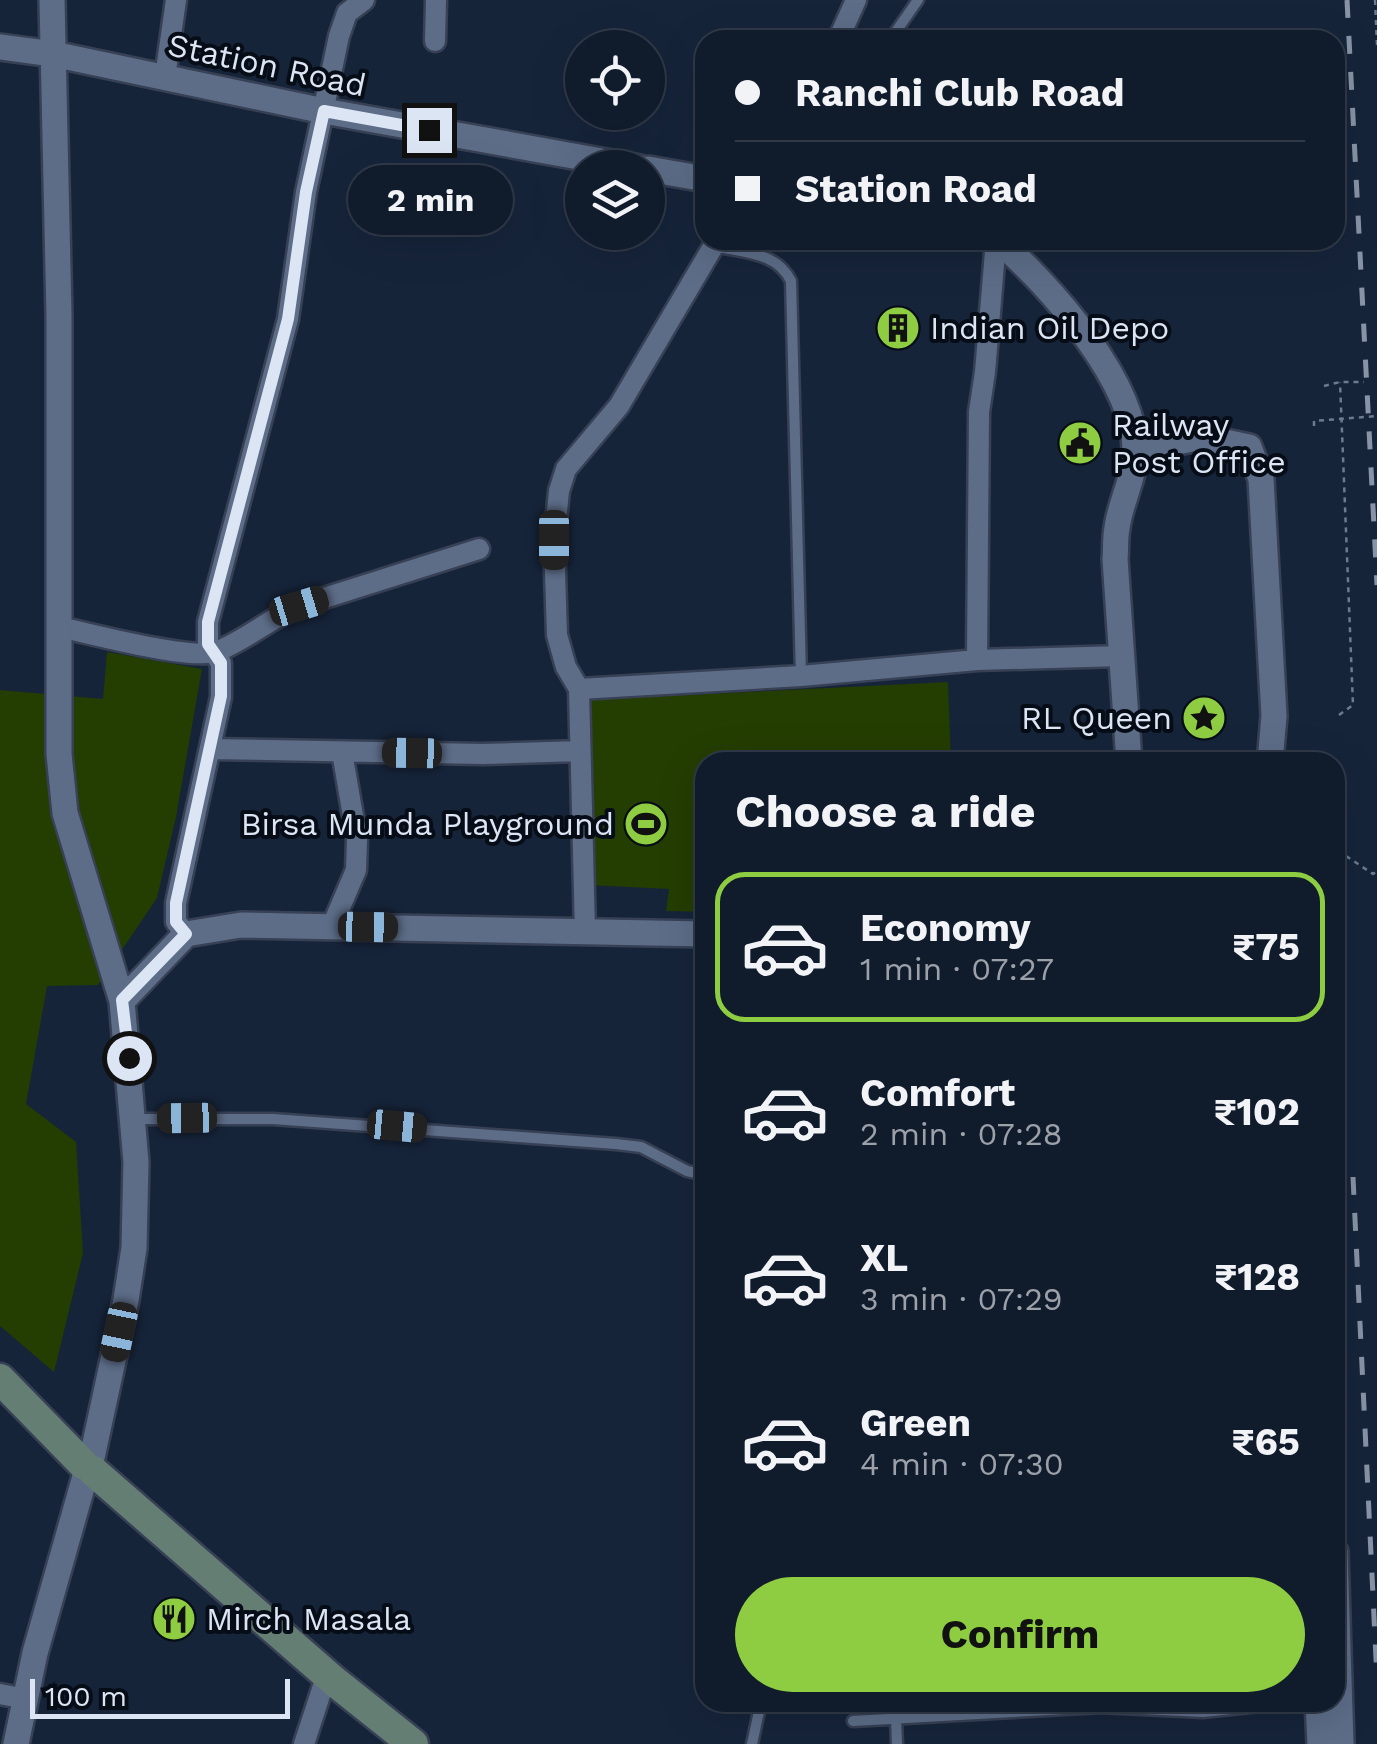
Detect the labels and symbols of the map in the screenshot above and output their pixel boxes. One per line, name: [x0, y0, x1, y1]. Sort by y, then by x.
street label: Station Road: [165, 25, 369, 105]
route end: [407, 108, 452, 153]
callout: 2 min: [346, 165, 512, 235]
building icon: Indian Oil Depo: [875, 305, 921, 351]
place label: Indian Oil Depo: [930, 309, 1169, 347]
place label: Railway Post Office: [1112, 406, 1286, 481]
public building icon: Railway Post Office: [1057, 420, 1103, 466]
car: [539, 510, 569, 570]
car: [266, 583, 332, 629]
place icon: RL Queen: [1181, 695, 1227, 741]
place label: RL Queen: [1021, 699, 1172, 737]
car: [382, 737, 442, 769]
sports icon: Birsa Munda Playground: [623, 801, 669, 847]
place label: Birsa Munda Playground: [241, 805, 614, 843]
car: [338, 911, 398, 943]
route start: [107, 1036, 152, 1081]
car: [157, 1102, 217, 1134]
car: [366, 1108, 428, 1144]
car: [98, 1300, 140, 1364]
restaurant icon: Mirch Masala: [151, 1596, 197, 1642]
place label: Mirch Masala: [206, 1600, 411, 1638]
scale bar: [30, 1674, 290, 1718]

